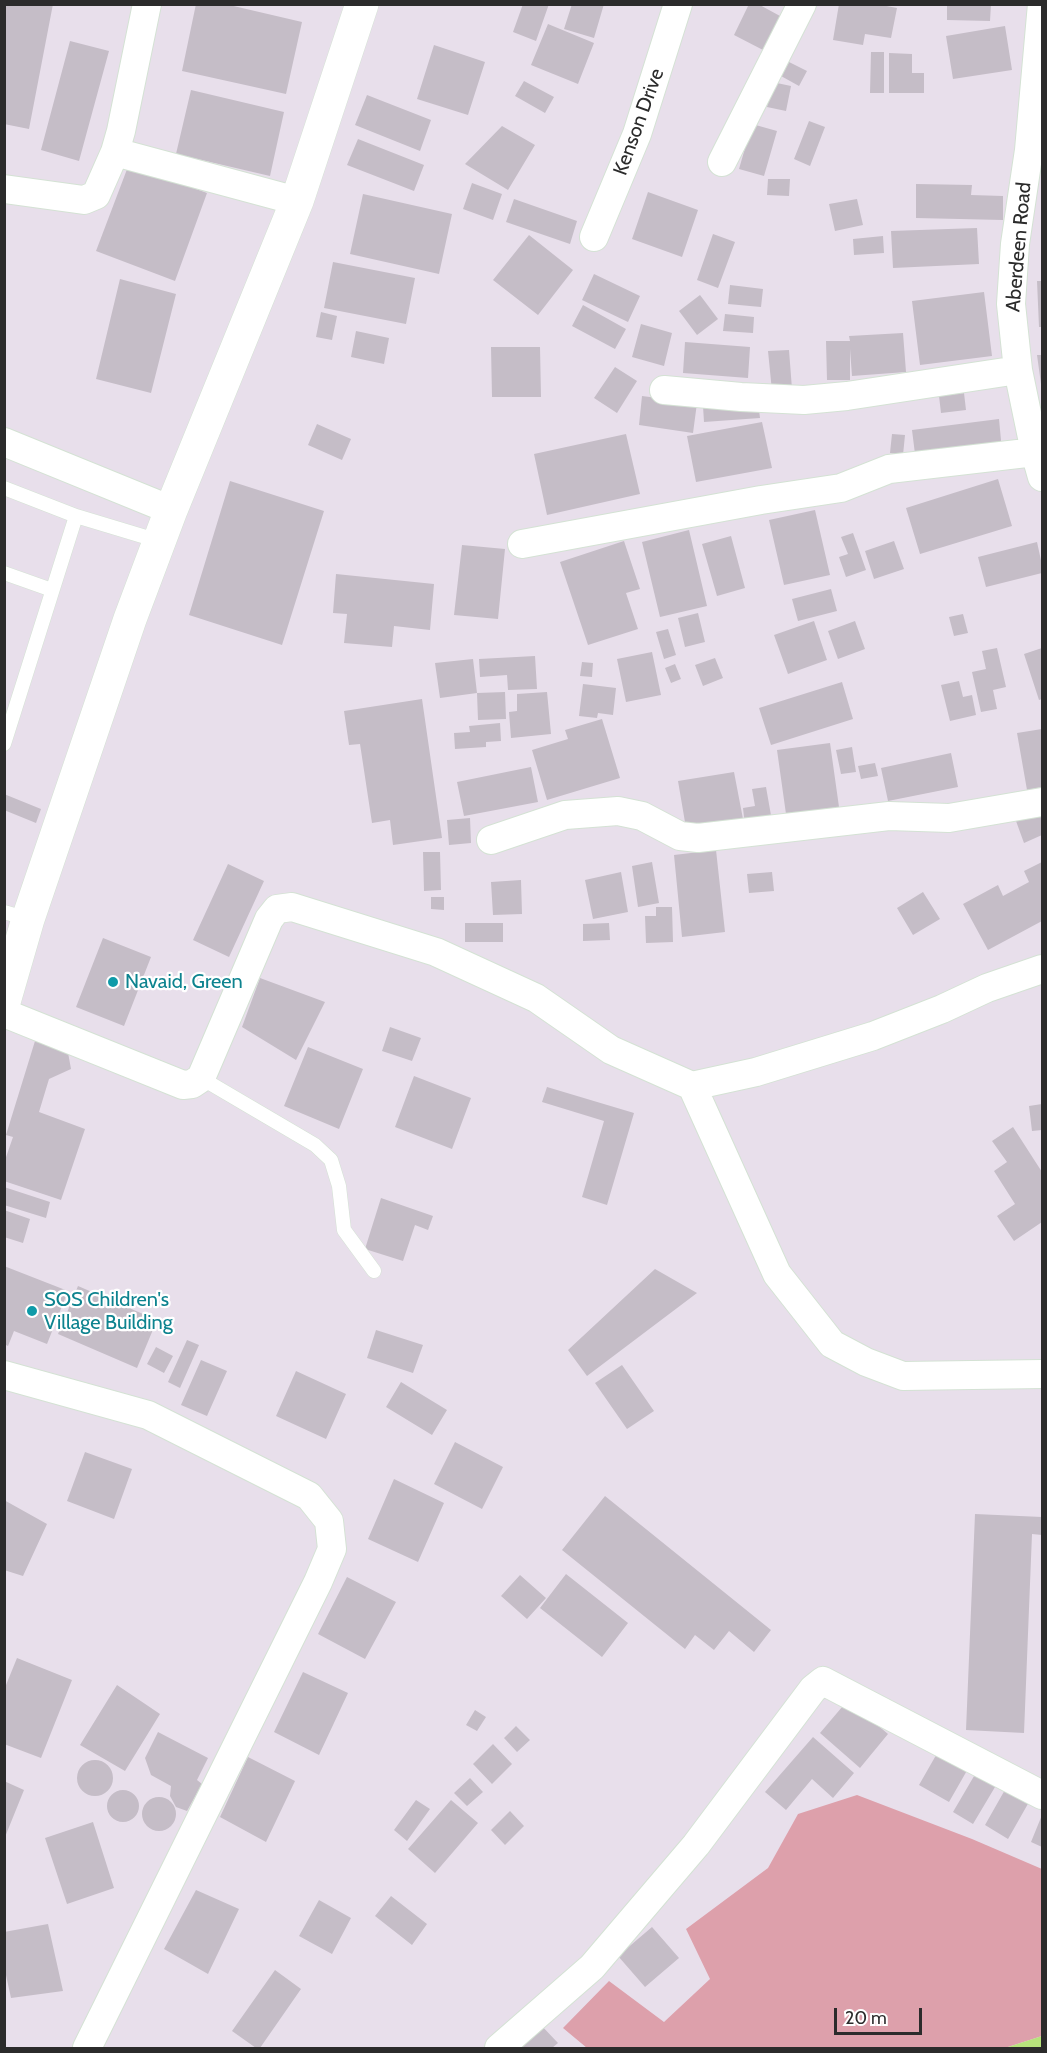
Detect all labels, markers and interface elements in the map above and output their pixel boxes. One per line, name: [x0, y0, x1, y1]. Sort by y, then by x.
street label: Kenson Drive: [609, 65, 669, 179]
street label: Aberdeen Road: [1001, 181, 1037, 313]
place label: Navaid, Green: [125, 970, 243, 994]
marker: Navaid, Green: [106, 975, 120, 989]
place label: SOS Children's Village Building: [44, 1288, 173, 1335]
marker: SOS Children's Village Building: [25, 1304, 39, 1318]
scale bar: [837, 1996, 926, 2034]
text: 20 m: [845, 2007, 887, 2029]

